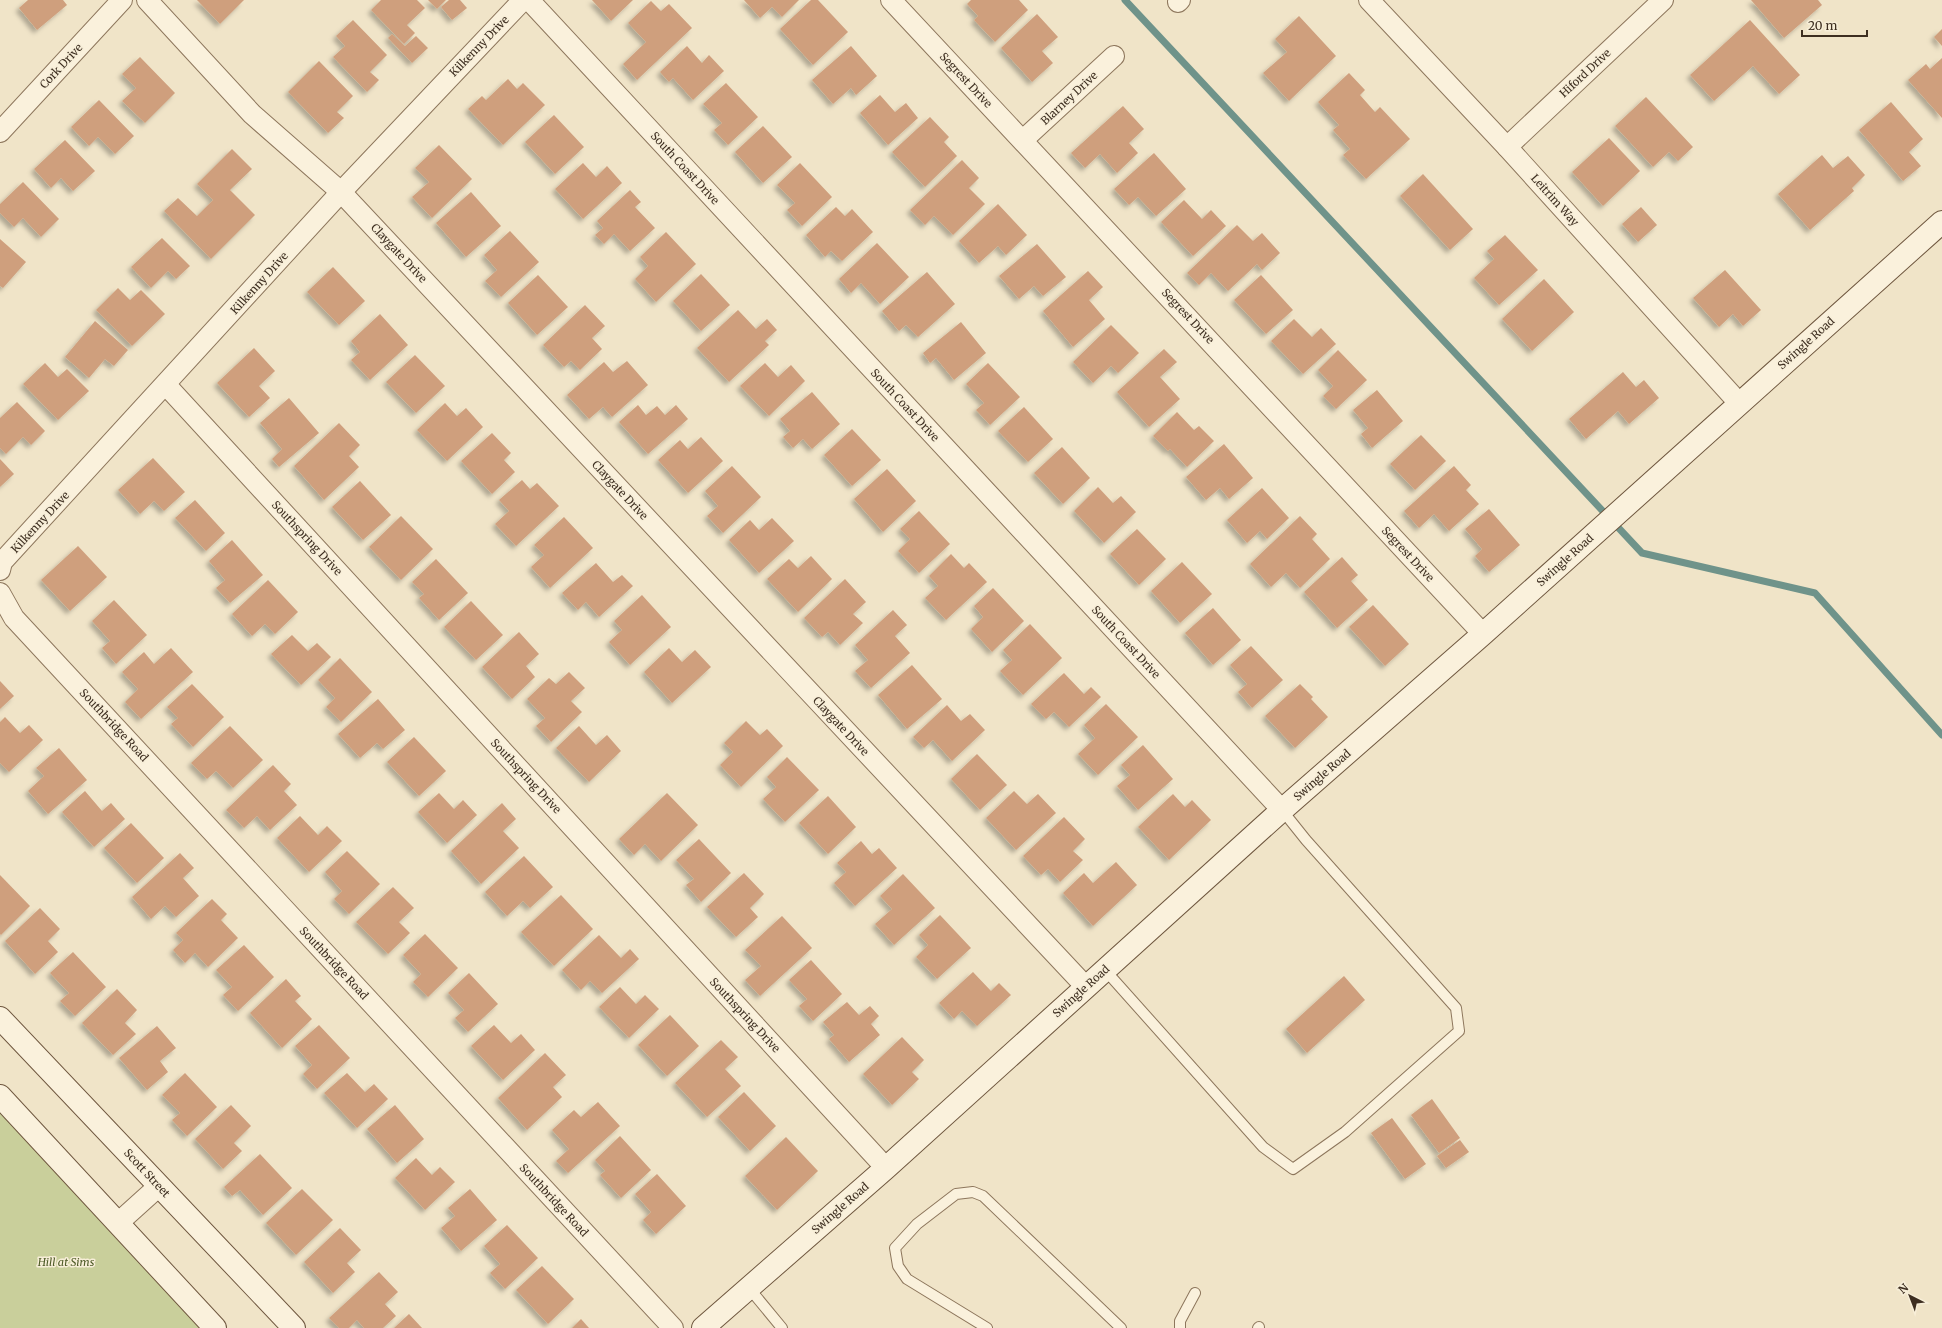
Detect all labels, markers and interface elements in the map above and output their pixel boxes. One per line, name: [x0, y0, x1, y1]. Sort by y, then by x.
street label: Kilkenny Drive: [446, 12, 512, 79]
scale bar: [1802, 12, 1867, 38]
text: 20 m: [1808, 18, 1837, 33]
street label: Cork Drive: [37, 40, 85, 91]
street label: Hiford Drive: [1556, 46, 1614, 100]
street label: Segrest Drive: [937, 49, 995, 111]
street label: Blarney Drive: [1038, 68, 1100, 128]
street label: South Coast Drive: [648, 129, 722, 207]
street label: Leitrim Way: [1528, 171, 1582, 229]
street label: Claygate Drive: [368, 220, 430, 286]
street label: Kilkenny Drive: [227, 249, 291, 317]
street label: Segrest Drive: [1159, 285, 1217, 347]
street label: Swingle Road: [1775, 314, 1838, 372]
street label: South Coast Drive: [868, 366, 942, 444]
street label: Claygate Drive: [589, 457, 651, 523]
street label: Kilkenny Drive: [8, 488, 72, 556]
street label: Southspring Drive: [269, 498, 345, 578]
street label: Segrest Drive: [1379, 523, 1437, 585]
street label: Swingle Road: [1534, 531, 1597, 589]
street label: South Coast Drive: [1089, 603, 1163, 681]
street label: Southbridge Road: [77, 686, 152, 765]
street label: Claygate Drive: [810, 693, 872, 759]
street label: Southspring Drive: [488, 736, 564, 816]
street label: Swingle Road: [1290, 746, 1354, 804]
street label: Southbridge Road: [297, 924, 372, 1003]
street label: Swingle Road: [1050, 962, 1113, 1020]
street label: Southspring Drive: [707, 975, 783, 1055]
street label: Scott Street: [121, 1146, 173, 1201]
street label: Southbridge Road: [517, 1161, 592, 1240]
street label: Swingle Road: [808, 1179, 872, 1237]
park label: Hill at Sims: [37, 1255, 95, 1269]
north arrow: [1890, 1276, 1930, 1316]
text: N: [1895, 1280, 1911, 1297]

